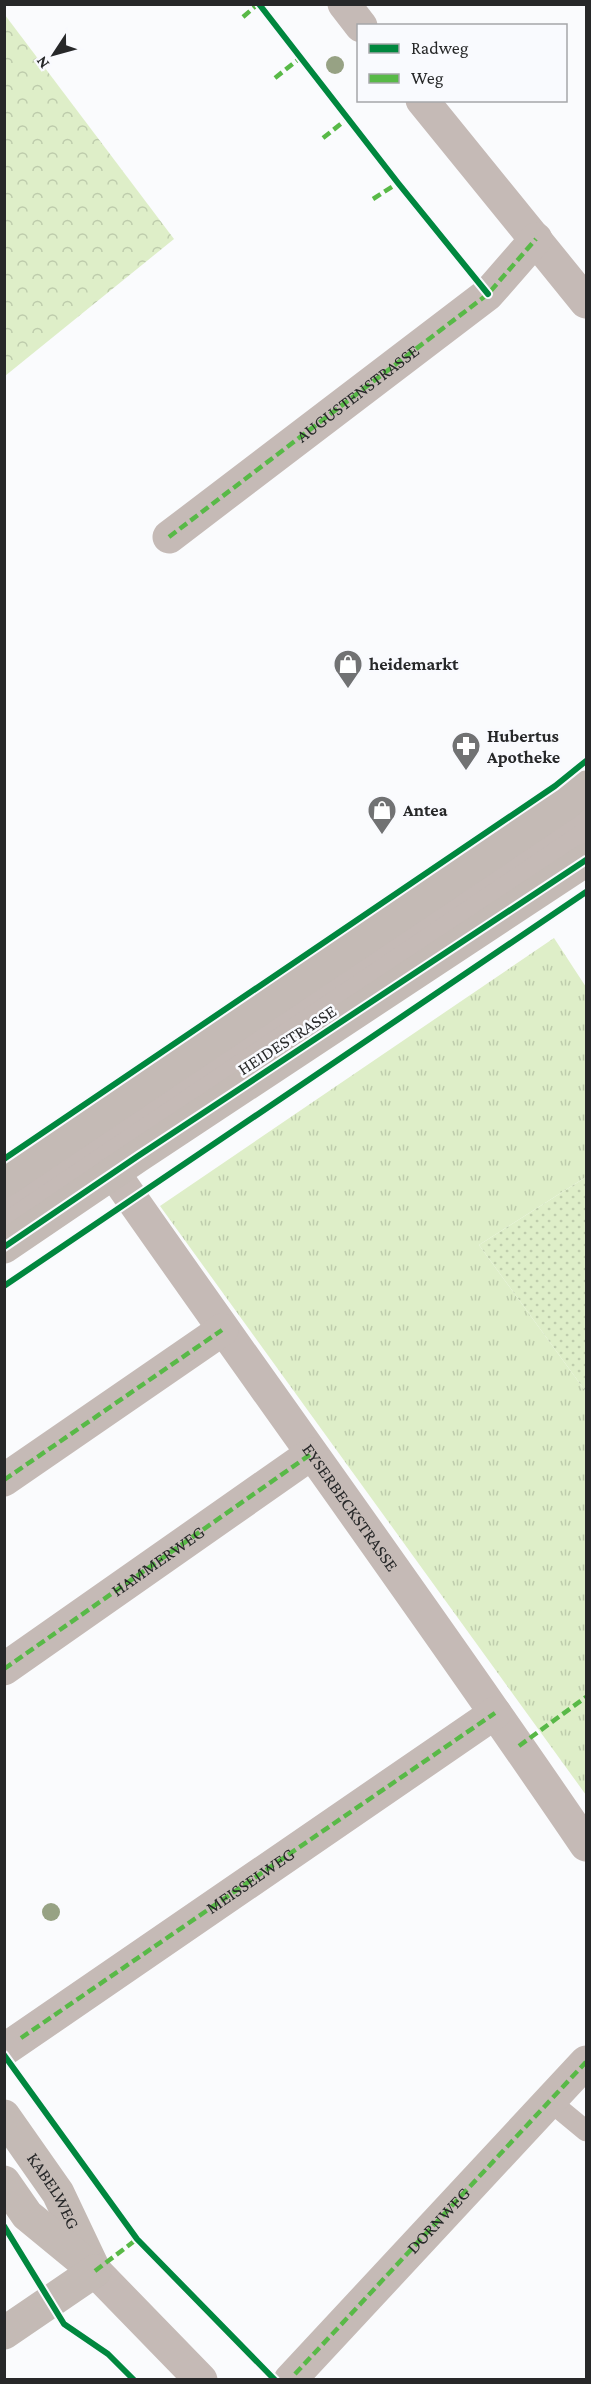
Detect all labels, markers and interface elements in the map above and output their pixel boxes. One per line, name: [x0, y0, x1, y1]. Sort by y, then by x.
north arrow: [24, 24, 84, 84]
legend: [357, 24, 567, 102]
text: Radweg: [411, 38, 469, 58]
text: N: [32, 53, 52, 72]
text: Weg: [411, 68, 444, 88]
street label: AUGUSTENSTRASSE: [292, 340, 423, 446]
shop icon: heidemarkt: [332, 648, 364, 690]
place label: heidemarkt: [369, 654, 459, 674]
place label: Hubertus Apotheke: [486, 726, 560, 767]
pharmacy icon: Hubertus Apotheke: [450, 730, 482, 772]
shop icon: Antea: [366, 794, 398, 836]
place label: Antea: [402, 800, 448, 820]
street label: HEIDESTRASSE: [234, 1001, 340, 1079]
street label: EYSERBECKSTRASSE: [298, 1440, 403, 1575]
street label: HAMMERWEG: [108, 1522, 208, 1601]
street label: MEISSELWEG: [202, 1844, 298, 1918]
street label: KABELWEG: [23, 2149, 84, 2232]
street label: DORNWEG: [402, 2183, 474, 2258]

